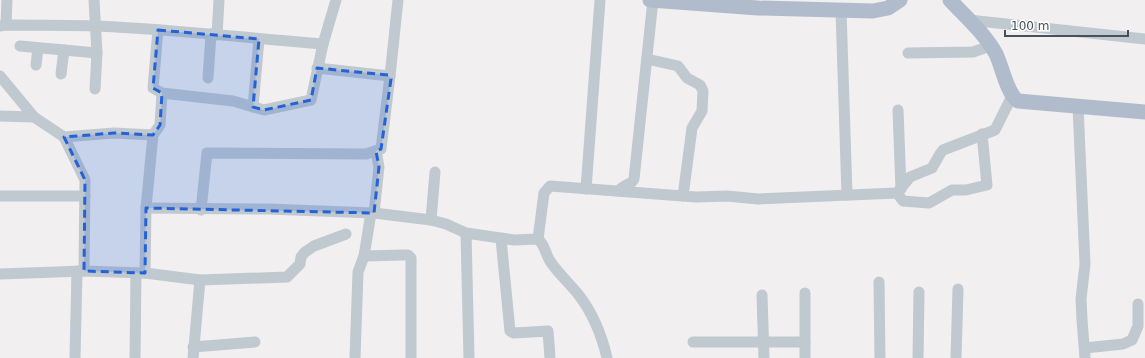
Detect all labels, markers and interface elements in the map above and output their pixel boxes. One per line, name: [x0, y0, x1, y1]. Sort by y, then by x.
scale bar: [1005, 12, 1128, 38]
text: 100 m: [1011, 19, 1049, 33]

